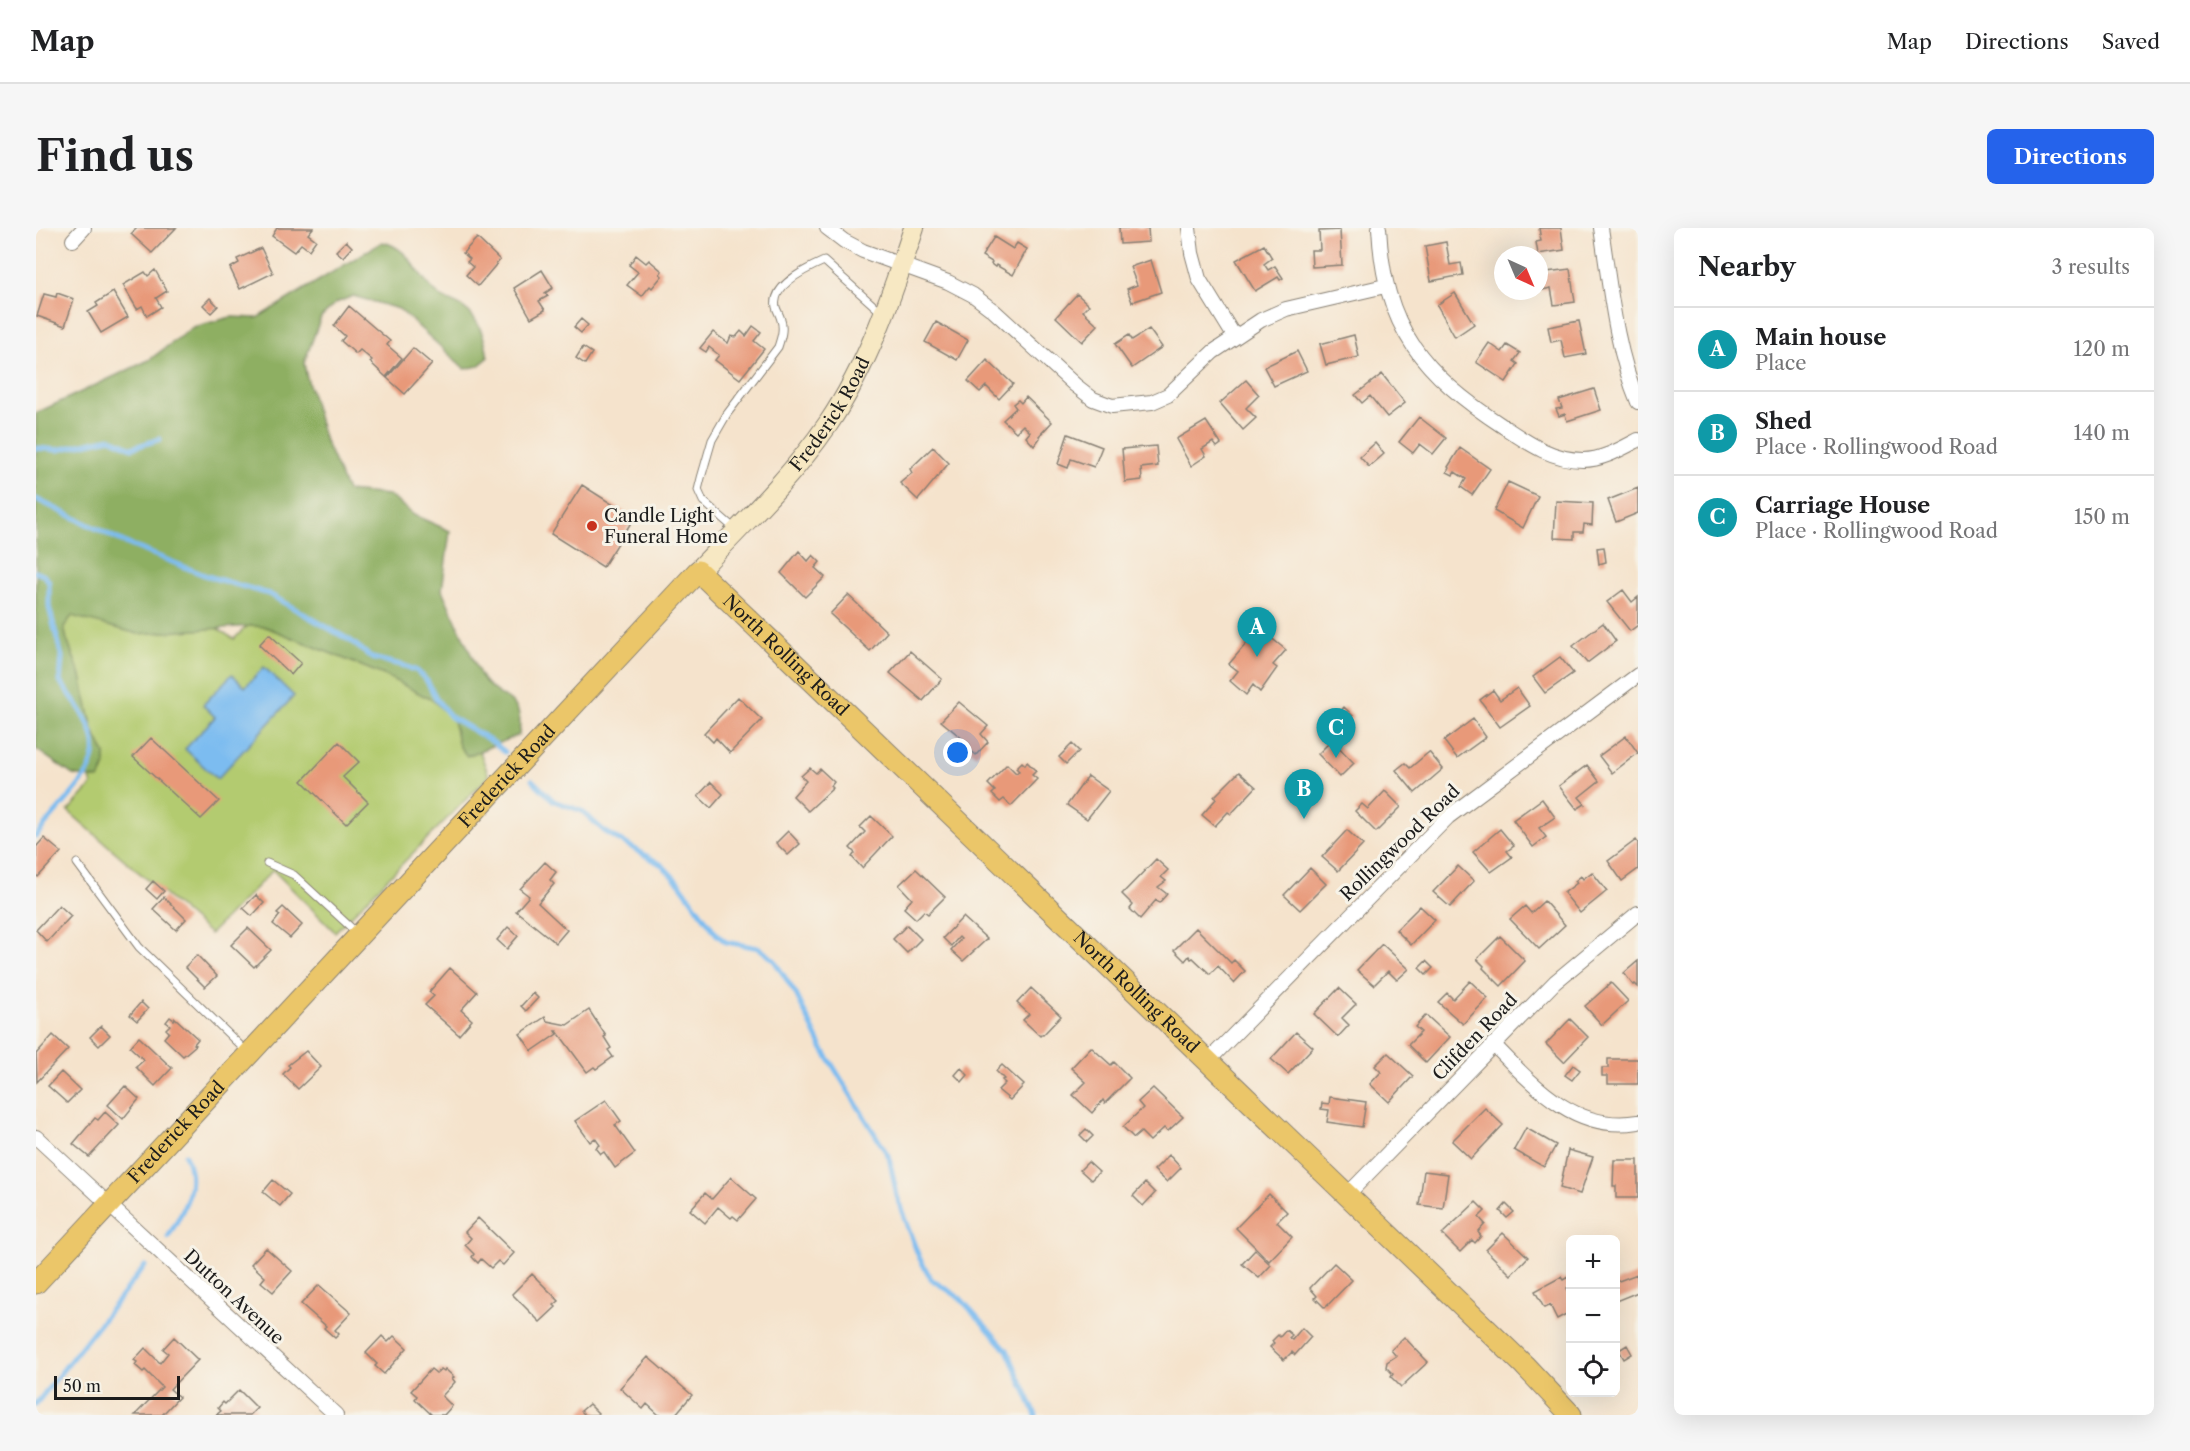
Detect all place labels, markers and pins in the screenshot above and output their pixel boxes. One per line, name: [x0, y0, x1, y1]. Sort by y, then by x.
place label: Candle Light Funeral Home: [604, 505, 728, 548]
marker: Candle Light Funeral Home: [585, 519, 599, 533]
pin: A: [1238, 608, 1276, 657]
pin: C: [1316, 708, 1356, 758]
pin: B: [1284, 770, 1324, 819]

